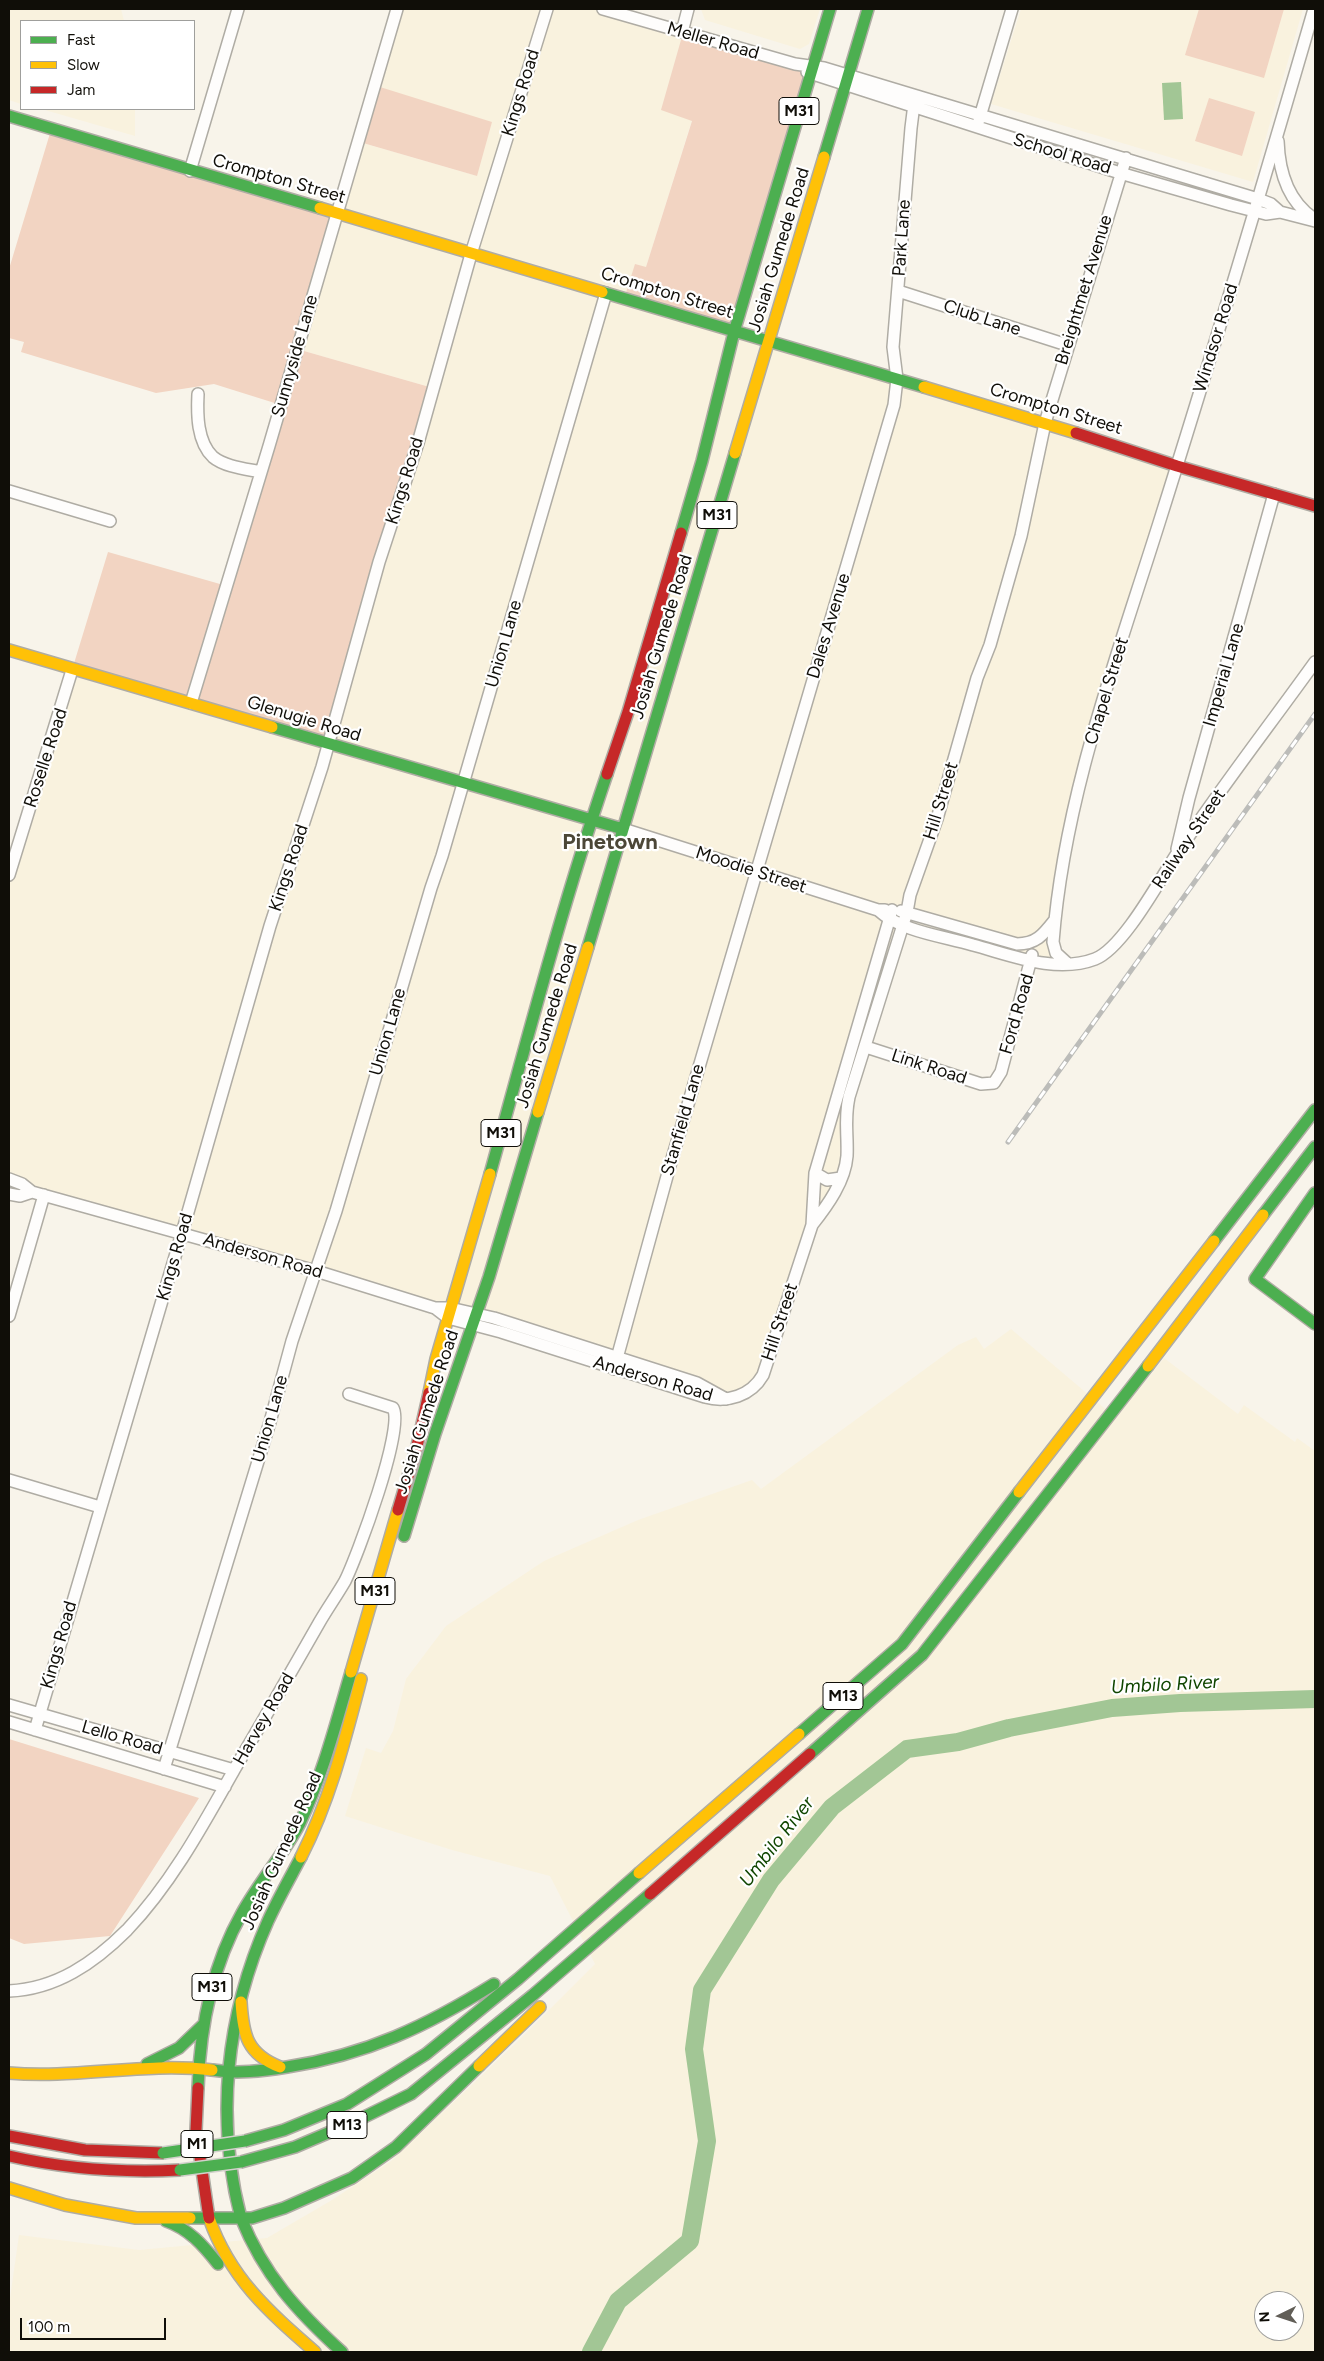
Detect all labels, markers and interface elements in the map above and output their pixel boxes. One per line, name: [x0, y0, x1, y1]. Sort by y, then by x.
street label: Meller Road: [664, 18, 762, 64]
legend: [20, 20, 195, 110]
text: Fast: [67, 31, 95, 49]
street label: Kings Road: [498, 47, 544, 139]
text: Slow: [67, 56, 100, 74]
text: Jam: [67, 81, 95, 99]
road number: M31: [779, 98, 819, 124]
street label: School Road: [1010, 129, 1114, 179]
street label: Crompton Street: [210, 150, 348, 208]
street label: Josiah Gumede Road: [744, 165, 814, 335]
street label: Park Lane: [889, 199, 915, 277]
street label: Breightmet Avenue: [1051, 212, 1117, 368]
street label: Crompton Street: [598, 263, 736, 323]
street label: Windsor Road: [1189, 281, 1243, 395]
street label: Sunnyside Lane: [267, 292, 323, 420]
street label: Club Lane: [940, 295, 1024, 341]
street label: Crompton Street: [987, 379, 1125, 439]
street label: Kings Road: [382, 435, 428, 527]
road number: M31: [697, 502, 737, 528]
street label: Josiah Gumede Road: [627, 552, 697, 722]
street label: Dales Avenue: [803, 571, 855, 681]
street label: Union Lane: [481, 598, 527, 690]
street label: Imperial Lane: [1199, 621, 1249, 729]
street label: Chapel Street: [1080, 635, 1134, 747]
street label: Glenugie Road: [244, 691, 364, 747]
street label: Roselle Road: [20, 705, 72, 811]
street label: Hill Street: [919, 759, 963, 843]
street label: Railway Street: [1148, 785, 1230, 893]
street label: Kings Road: [265, 822, 313, 914]
district label: Pinetown: [562, 830, 658, 856]
street label: Moodie Street: [693, 842, 809, 898]
street label: Josiah Gumede Road: [512, 941, 582, 1111]
street label: Ford Road: [995, 971, 1039, 1057]
street label: Union Lane: [365, 986, 411, 1078]
street label: Link Road: [888, 1045, 970, 1089]
street label: Stanfield Lane: [657, 1062, 709, 1178]
road number: M31: [481, 1120, 521, 1146]
street label: Kings Road: [152, 1211, 198, 1303]
street label: Anderson Road: [201, 1229, 325, 1283]
street label: Hill Street: [757, 1280, 803, 1364]
street label: Josiah Gumede Road: [390, 1327, 464, 1497]
street label: Anderson Road: [591, 1352, 715, 1406]
street label: Union Lane: [247, 1373, 293, 1465]
road number: M31: [355, 1578, 395, 1604]
street label: Kings Road: [36, 1599, 82, 1691]
street label: Harvey Road: [229, 1669, 299, 1769]
water label: Umbilo River: [1110, 1671, 1220, 1699]
road number: M13: [823, 1682, 863, 1710]
street label: Lello Road: [79, 1716, 165, 1760]
street label: Josiah Gumede Road: [237, 1768, 327, 1934]
water label: Umbilo River: [735, 1792, 819, 1892]
road number: M31: [192, 1974, 232, 2000]
road number: M13: [327, 2112, 367, 2138]
road number: M1: [181, 2130, 213, 2158]
north arrow: [1254, 2291, 1304, 2341]
scale bar: [22, 2308, 169, 2340]
text: N: [1256, 2311, 1273, 2323]
text: 100 m: [28, 2318, 70, 2336]

